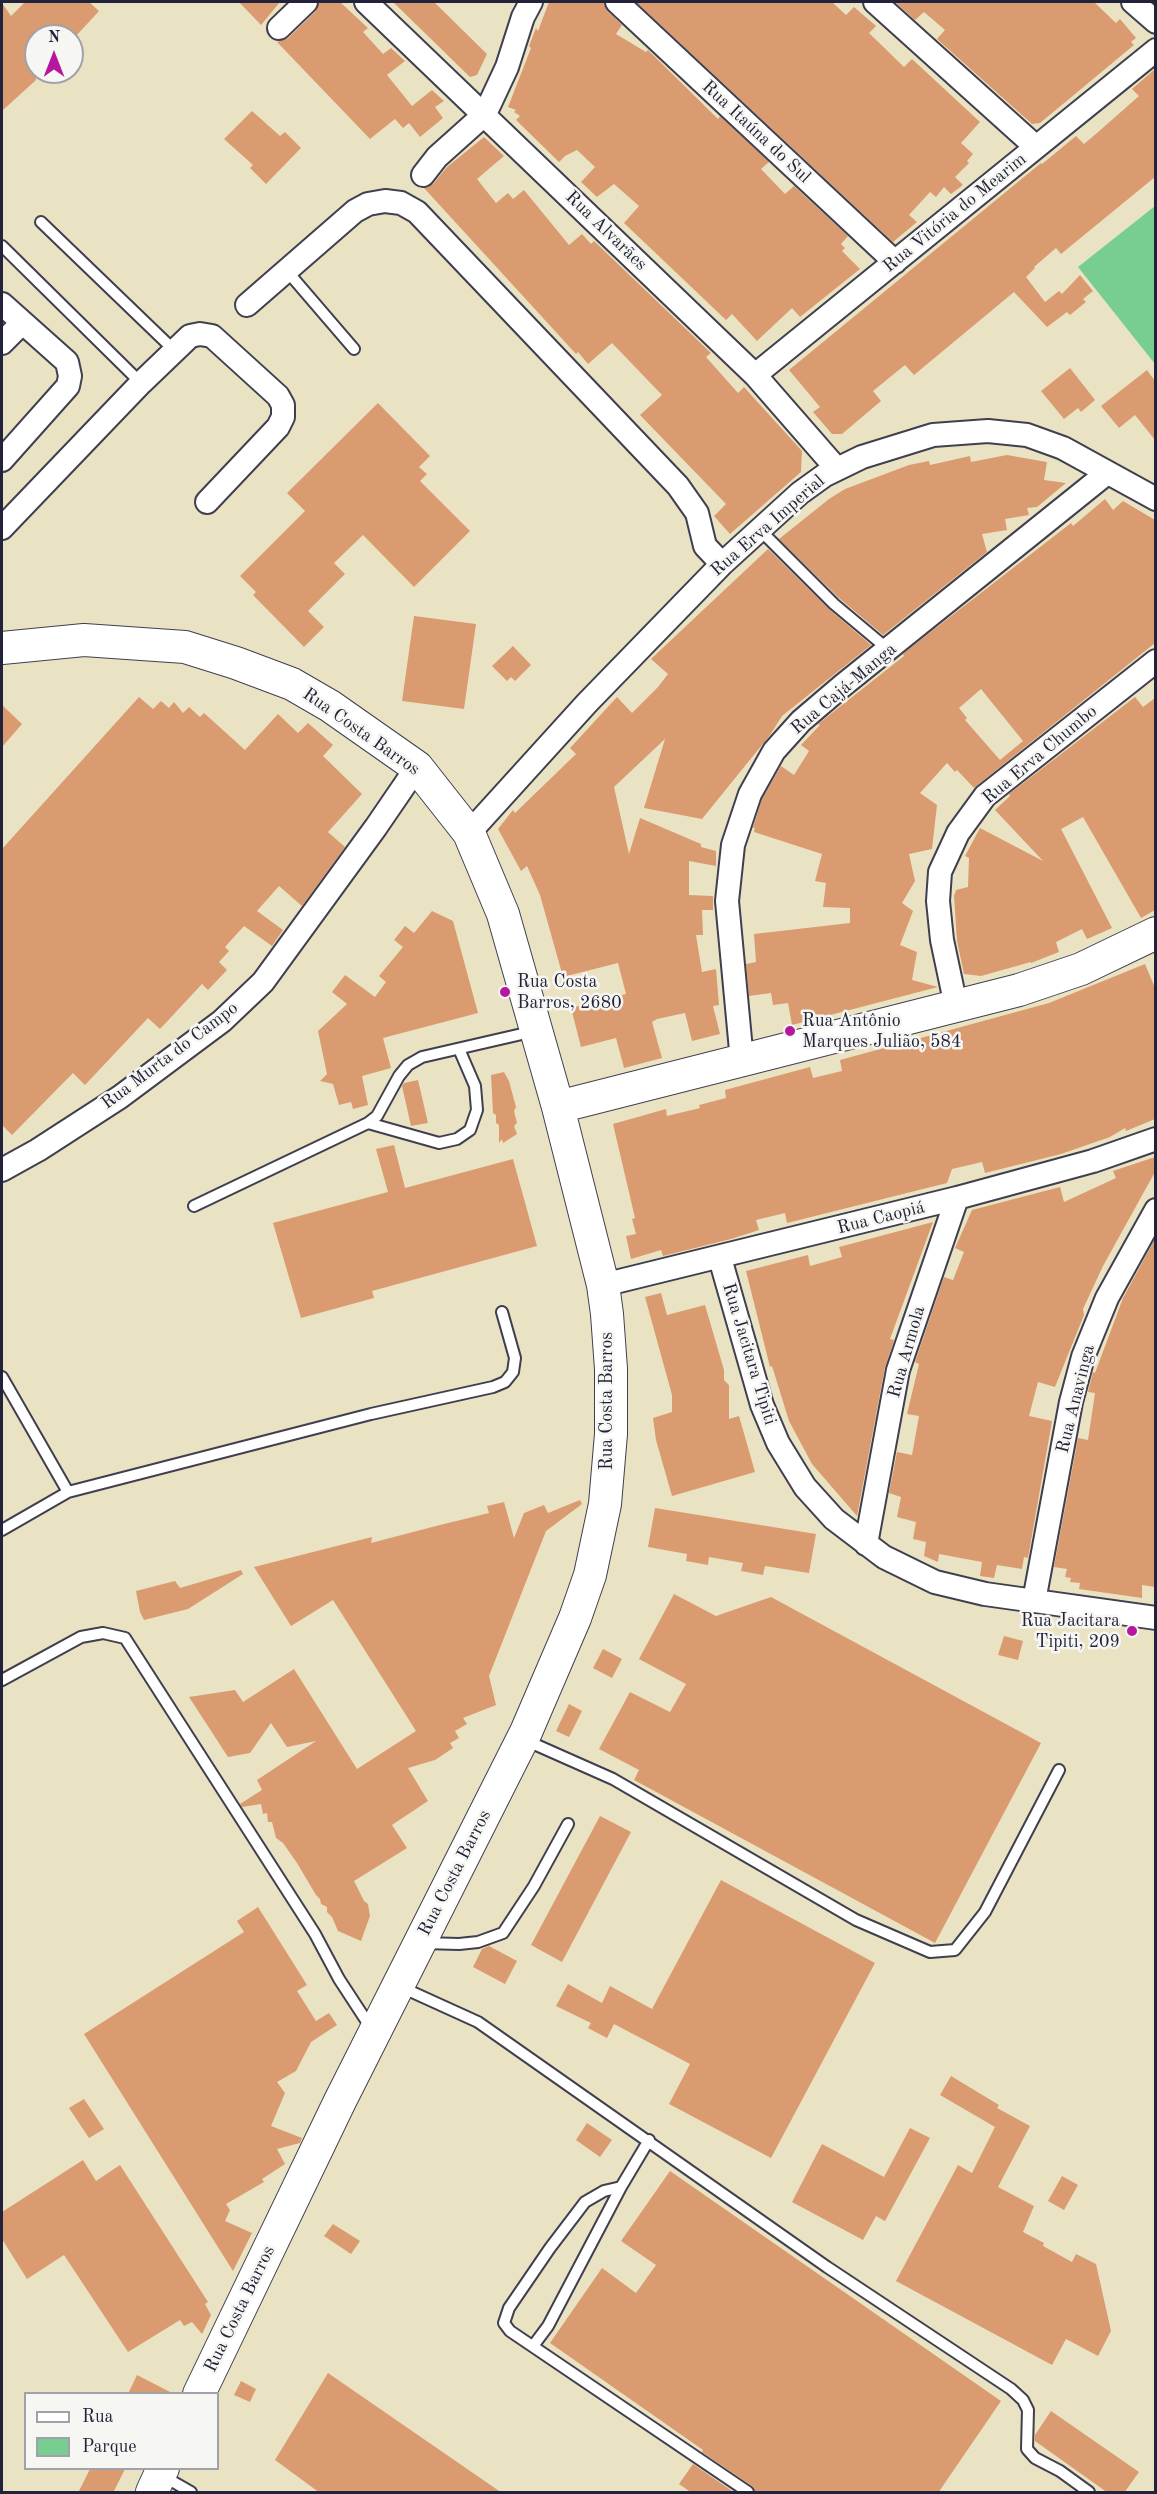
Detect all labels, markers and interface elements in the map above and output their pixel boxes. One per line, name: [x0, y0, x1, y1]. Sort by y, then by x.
north arrow: [24, 24, 84, 84]
text: N: [48, 30, 60, 46]
street label: Rua Itaúna do Sul: [697, 76, 815, 188]
street label: Rua Vitória do Mearim: [879, 149, 1031, 277]
street label: Rua Alvarães: [561, 187, 651, 275]
street label: Rua Erva Imperial: [707, 471, 829, 581]
street label: Rua Cajá-Manga: [787, 639, 901, 739]
street label: Rua Costa Barros: [298, 683, 424, 781]
street label: Rua Erva Chumbo: [978, 701, 1102, 809]
place label: Rua Costa Barros, 2680: [517, 971, 622, 1014]
marker: Rua Costa Barros, 2680: [498, 985, 512, 999]
street label: Rua Murta do Campo: [97, 998, 243, 1114]
place label: Rua Antônio Marques Julião, 584: [802, 1010, 961, 1052]
marker: Rua Antônio Marques Julião, 584: [783, 1024, 797, 1038]
street label: Rua Caopiá: [835, 1197, 927, 1239]
street label: Rua Jacitara Tipiti: [717, 1280, 781, 1428]
street label: Rua Armola: [884, 1304, 930, 1400]
street label: Rua Costa Barros: [596, 1332, 618, 1470]
street label: Rua Anavinga: [1052, 1343, 1100, 1455]
place label: Rua Jacitara Tipiti, 209: [1021, 1610, 1120, 1652]
marker: Rua Jacitara Tipiti, 209: [1125, 1624, 1139, 1638]
street label: Rua Costa Barros: [414, 1806, 496, 1940]
street label: Rua Costa Barros: [200, 2242, 280, 2376]
legend: [24, 2392, 219, 2470]
text: Rua: [82, 2408, 113, 2426]
text: Parque: [82, 2438, 137, 2456]

